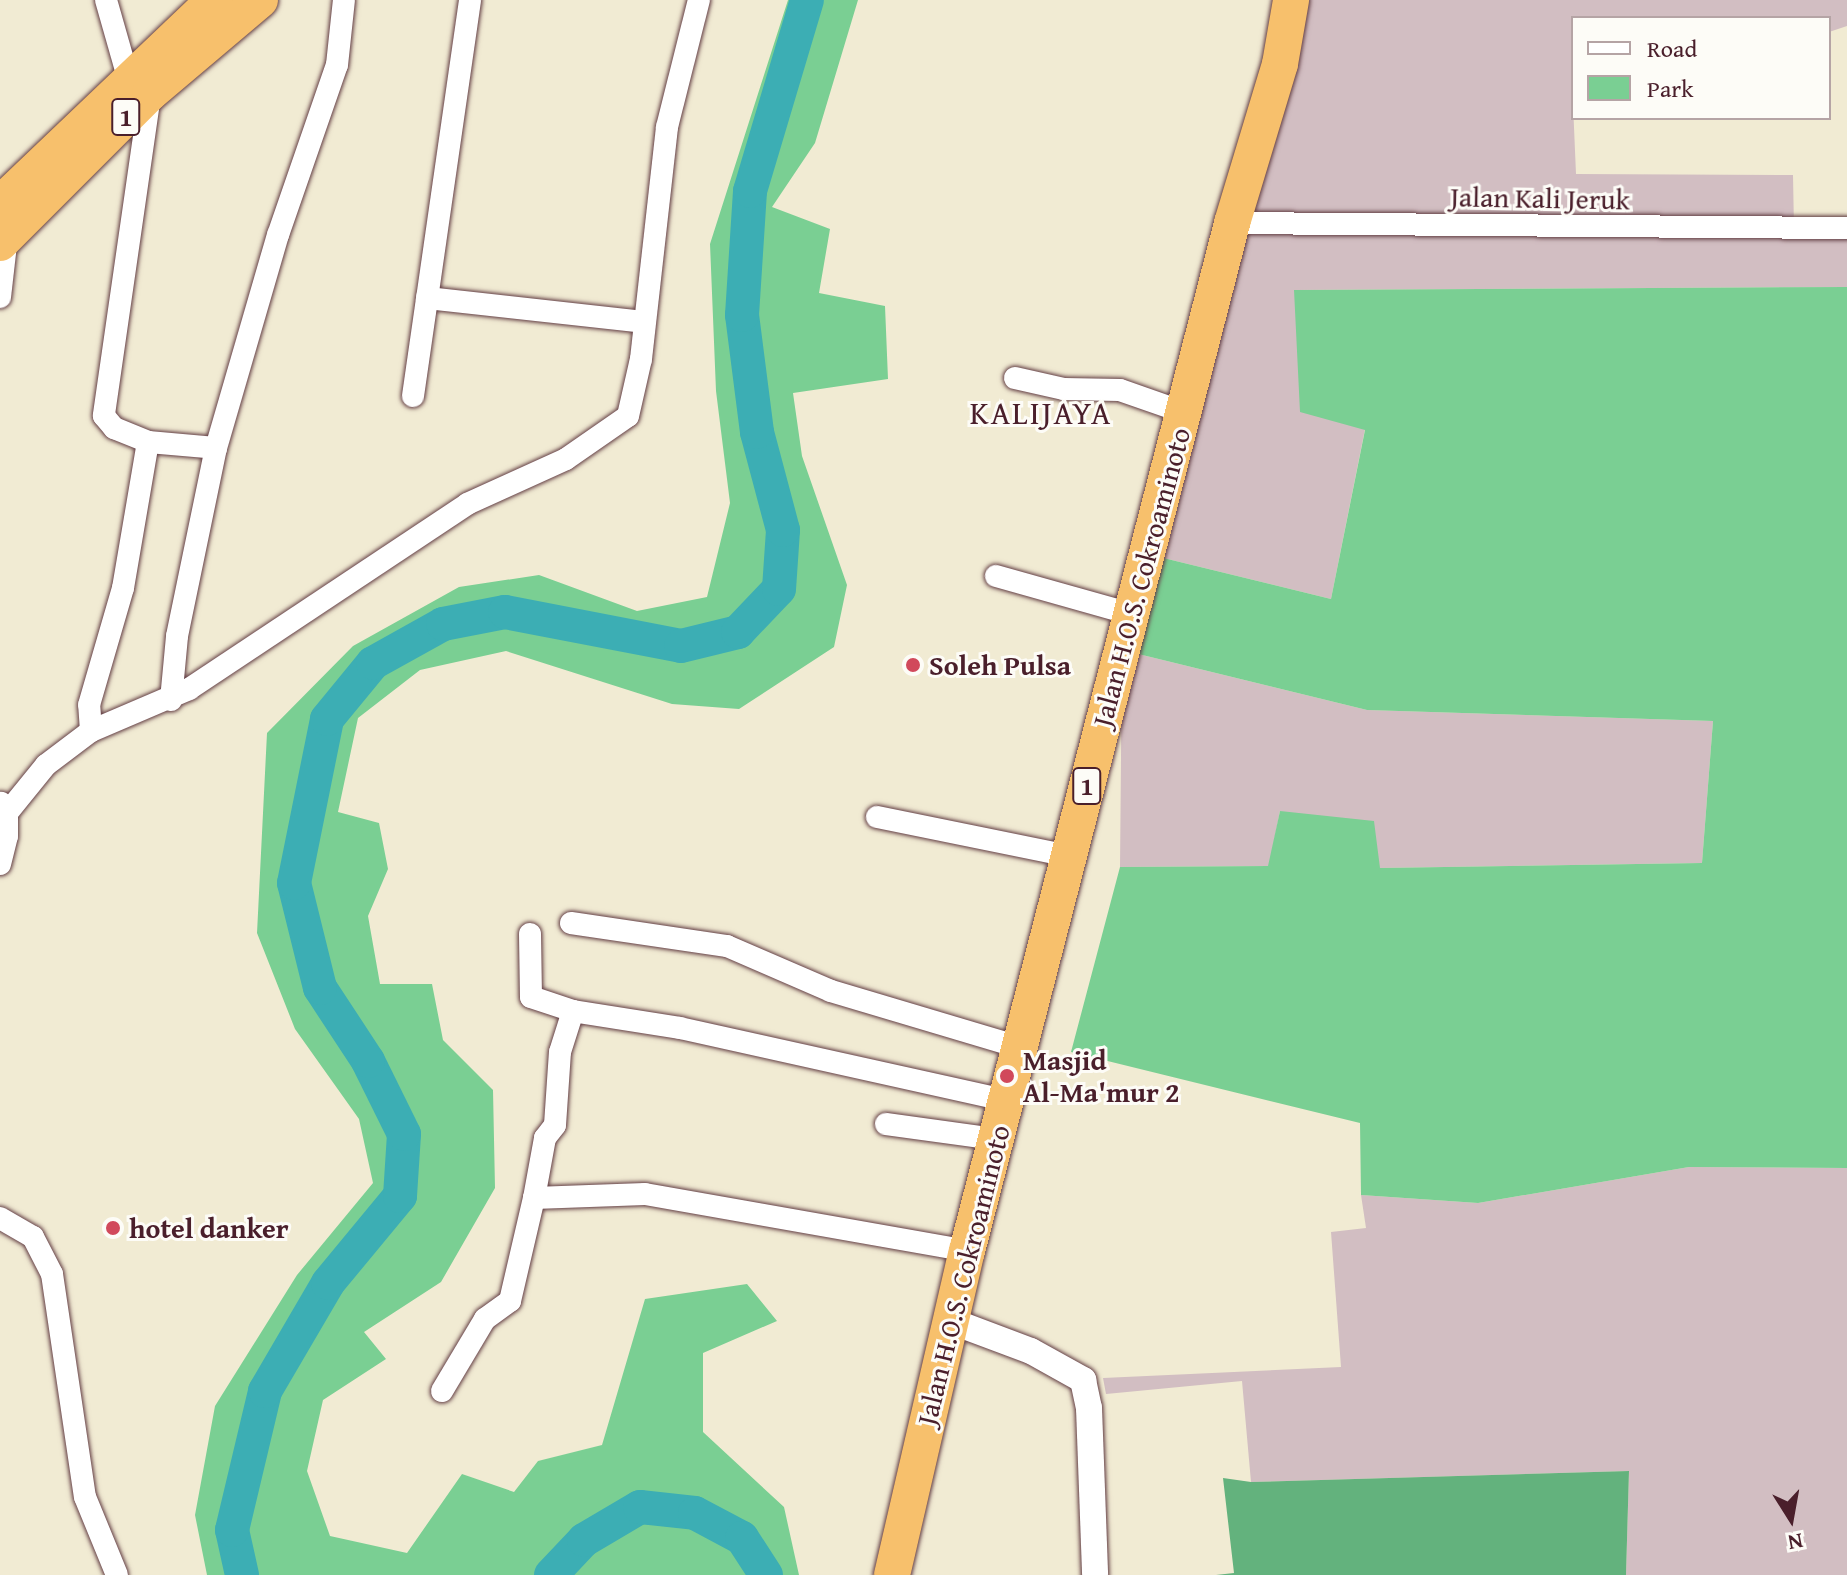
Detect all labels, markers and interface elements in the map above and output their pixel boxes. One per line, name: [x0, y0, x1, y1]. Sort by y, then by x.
legend: [1571, 16, 1831, 120]
text: Road: [1647, 31, 1697, 66]
text: Park: [1647, 71, 1693, 106]
road number: 1: [110, 95, 142, 139]
street label: Jalan Kali Jeruk: [1450, 180, 1630, 216]
district label: KALIJAYA: [970, 394, 1112, 432]
street label: Jalan H.O.S. Cokroaminoto: [1085, 424, 1197, 730]
place label: Soleh Pulsa: [929, 648, 1071, 682]
marker: Soleh Pulsa: [904, 656, 922, 674]
road number: 1: [1071, 764, 1103, 808]
place label: Masjid Al-Ma'mur 2: [1023, 1043, 1180, 1109]
marker: Masjid Al-Ma'mur 2: [998, 1067, 1016, 1085]
street label: Jalan H.O.S. Cokroaminoto: [909, 1121, 1017, 1429]
place label: hotel danker: [129, 1211, 289, 1245]
marker: hotel danker: [104, 1219, 122, 1237]
north arrow: [1751, 1479, 1831, 1559]
text: N: [1785, 1525, 1806, 1560]

